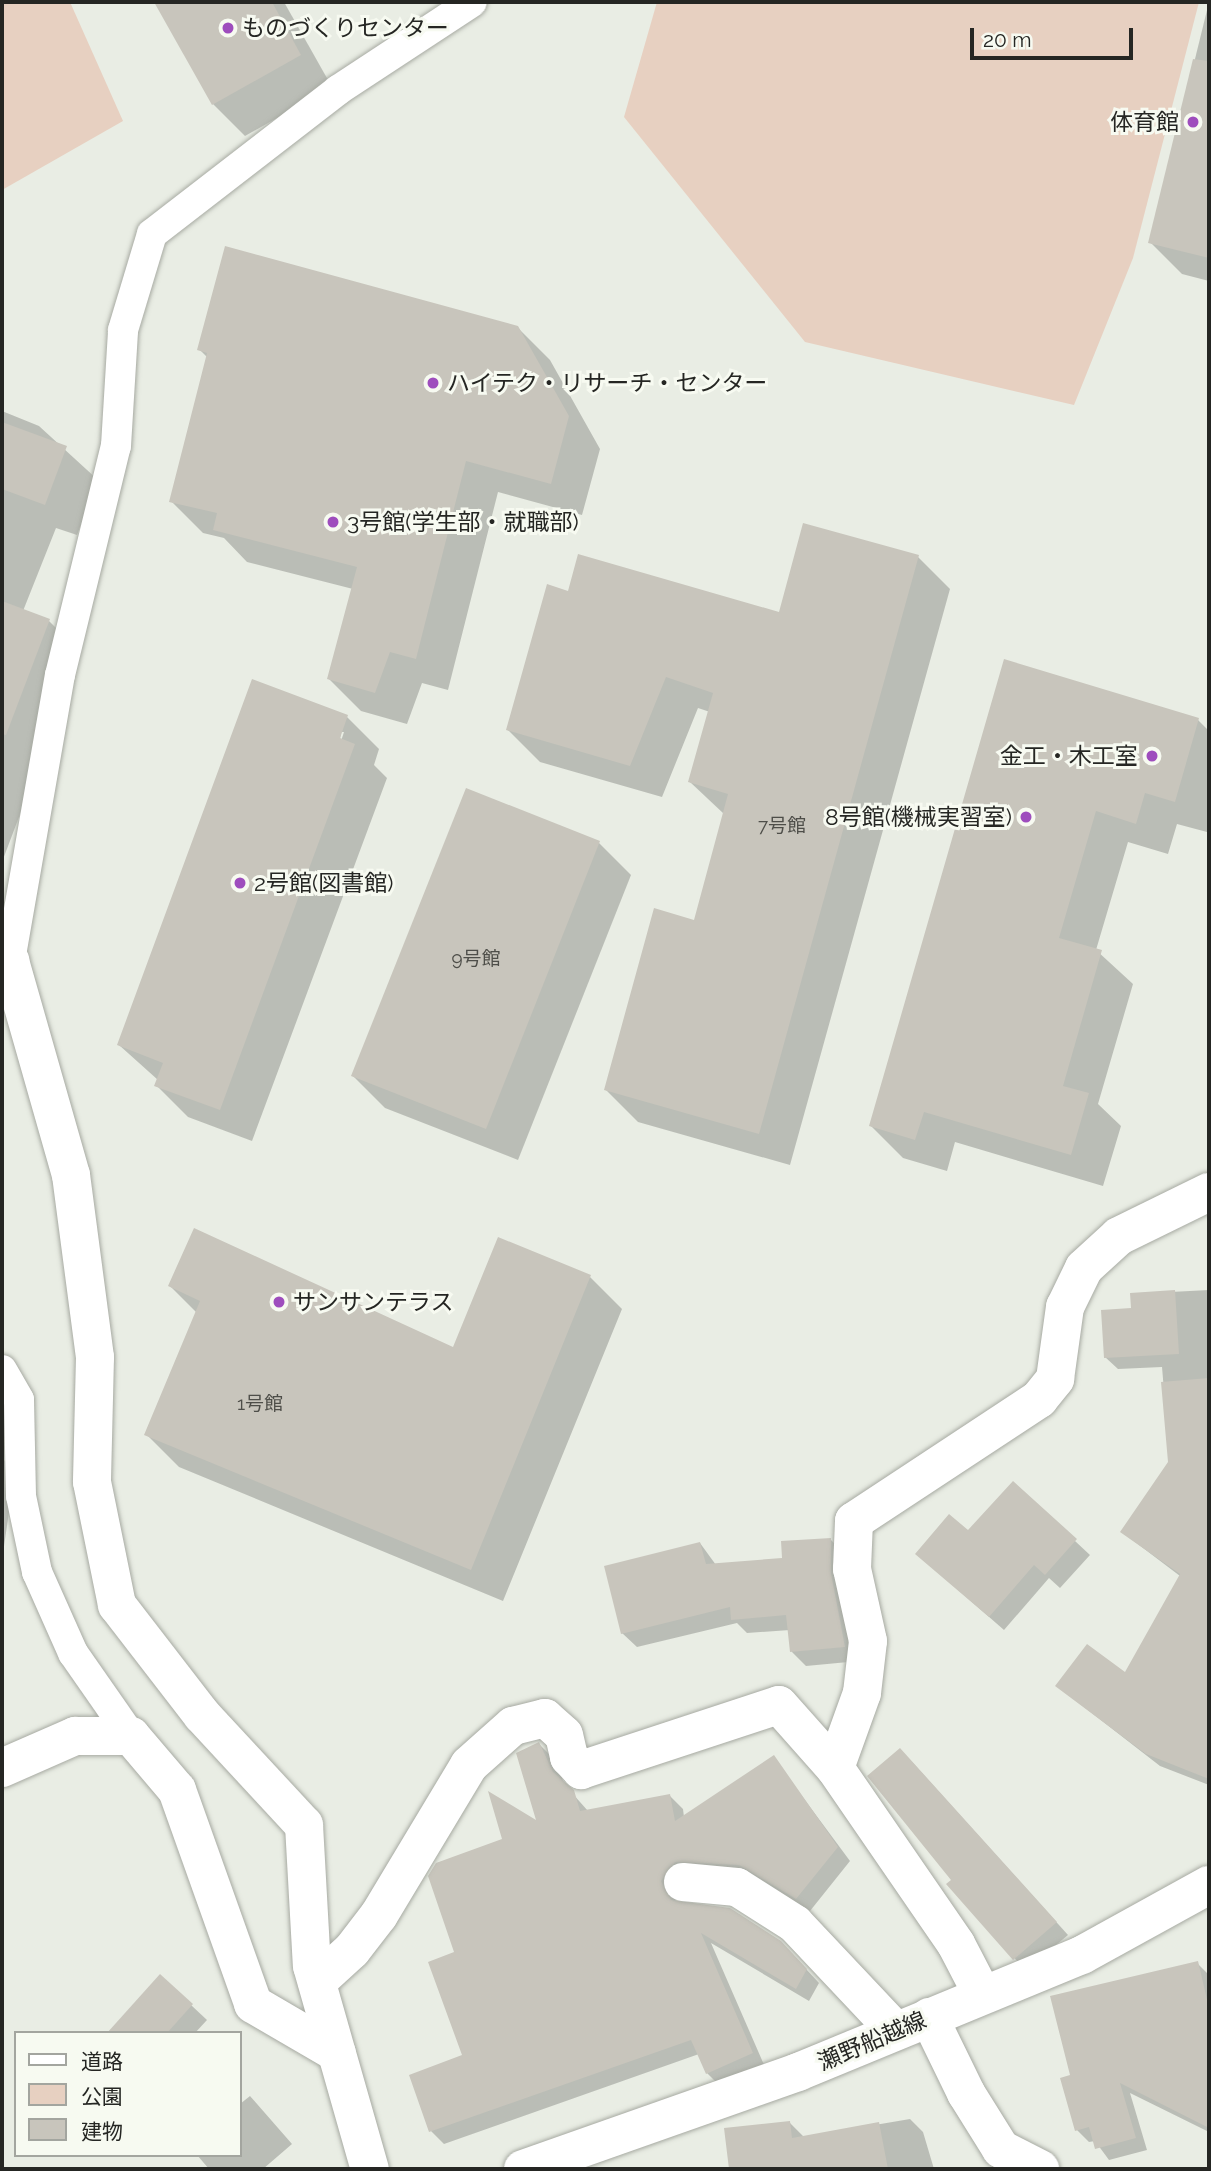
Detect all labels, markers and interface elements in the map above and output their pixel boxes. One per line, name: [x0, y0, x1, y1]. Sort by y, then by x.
place label: ものづくりセンター: [242, 14, 449, 42]
scale bar: [973, 14, 1136, 58]
marker: ものづくりセンター: [220, 20, 236, 36]
text: 20 m: [983, 27, 1031, 52]
place label: 体育館: [1110, 108, 1179, 136]
marker: 体育館: [1185, 114, 1201, 130]
place label: ハイテク・リサーチ・センター: [447, 369, 769, 397]
marker: ハイテク・リサーチ・センター: [425, 375, 441, 391]
place label: 3号館(学生部・就職部): [347, 508, 579, 536]
marker: 3号館(学生部・就職部): [325, 514, 341, 530]
place label: 金工・木工室: [1000, 742, 1138, 770]
marker: 金工・木工室: [1144, 748, 1160, 764]
place label: 8号館(機械実習室): [825, 803, 1012, 831]
marker: 8号館(機械実習室): [1018, 809, 1034, 825]
house number: 7号館: [758, 815, 806, 837]
place label: 2号館(図書館): [254, 869, 393, 897]
marker: 2号館(図書館): [232, 875, 248, 891]
house number: 9号館: [451, 948, 501, 970]
place label: サンサンテラス: [293, 1288, 454, 1316]
marker: サンサンテラス: [271, 1294, 287, 1310]
house number: 1号館: [237, 1393, 283, 1415]
street label: 瀬野船越線: [814, 2006, 930, 2076]
legend: [14, 2031, 242, 2157]
text: 道路: [81, 2049, 123, 2074]
text: 公園: [81, 2084, 123, 2109]
text: 建物: [81, 2119, 123, 2144]

